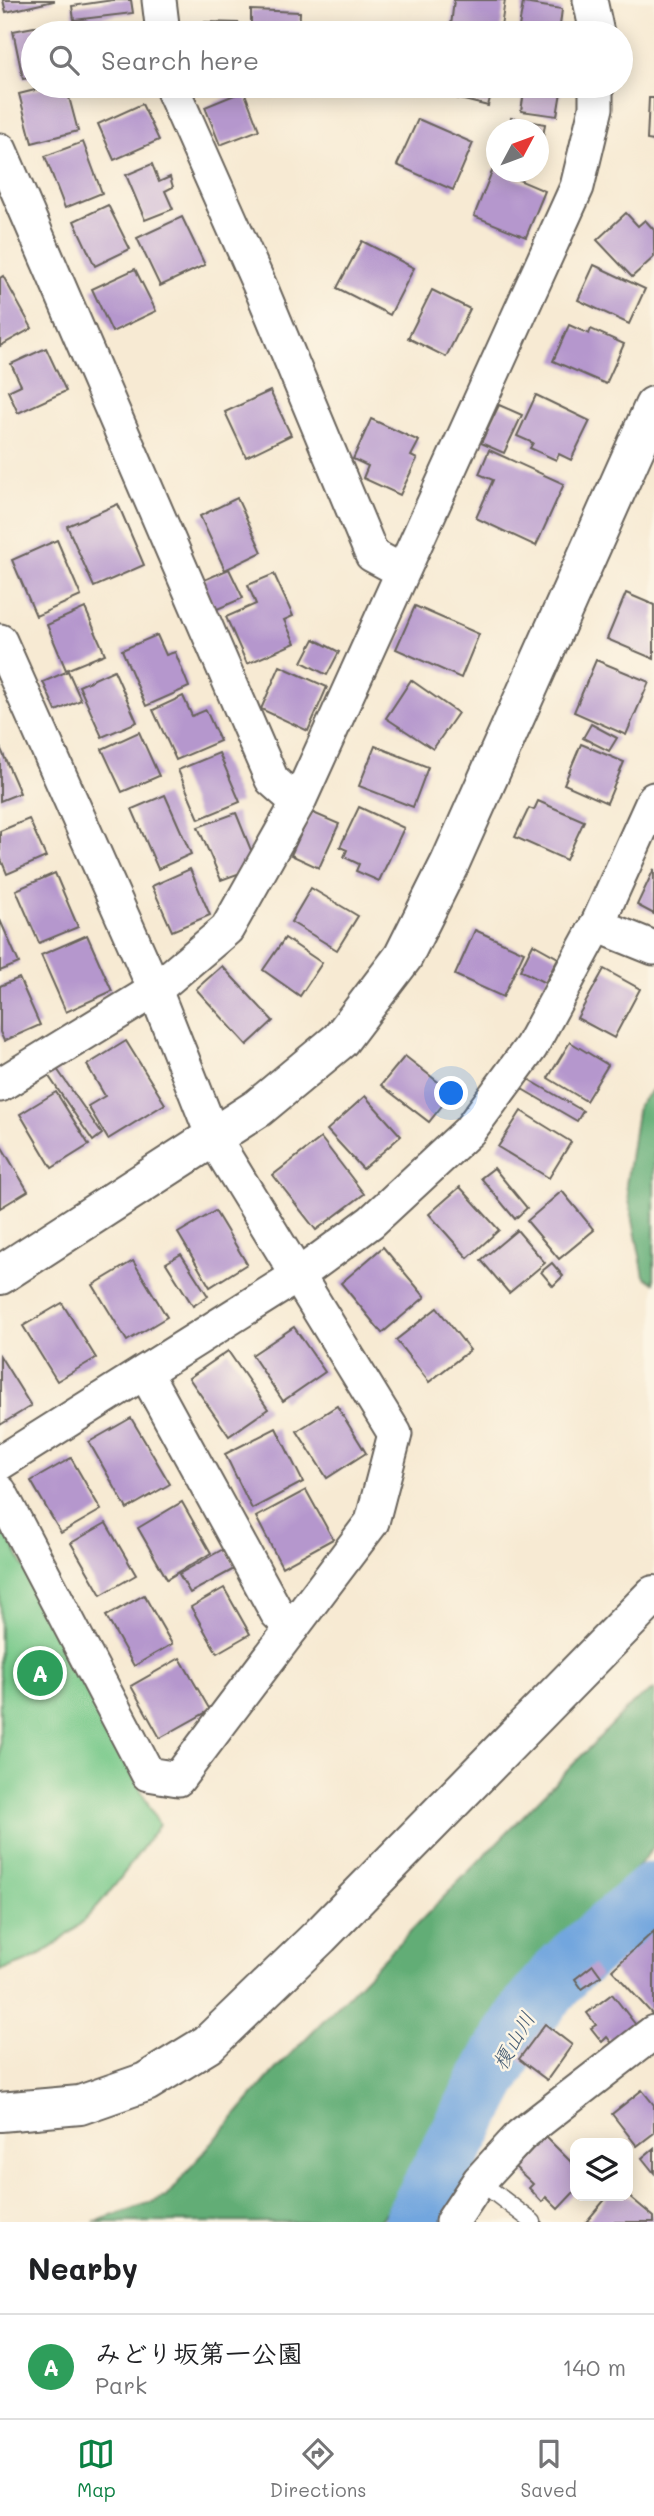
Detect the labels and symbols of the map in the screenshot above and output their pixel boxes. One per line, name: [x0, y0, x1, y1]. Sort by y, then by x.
north arrow: [486, 119, 549, 182]
your location: [434, 1076, 468, 1110]
pin: A: [17, 1647, 63, 1699]
water label: 榎山川: [485, 2006, 540, 2074]

